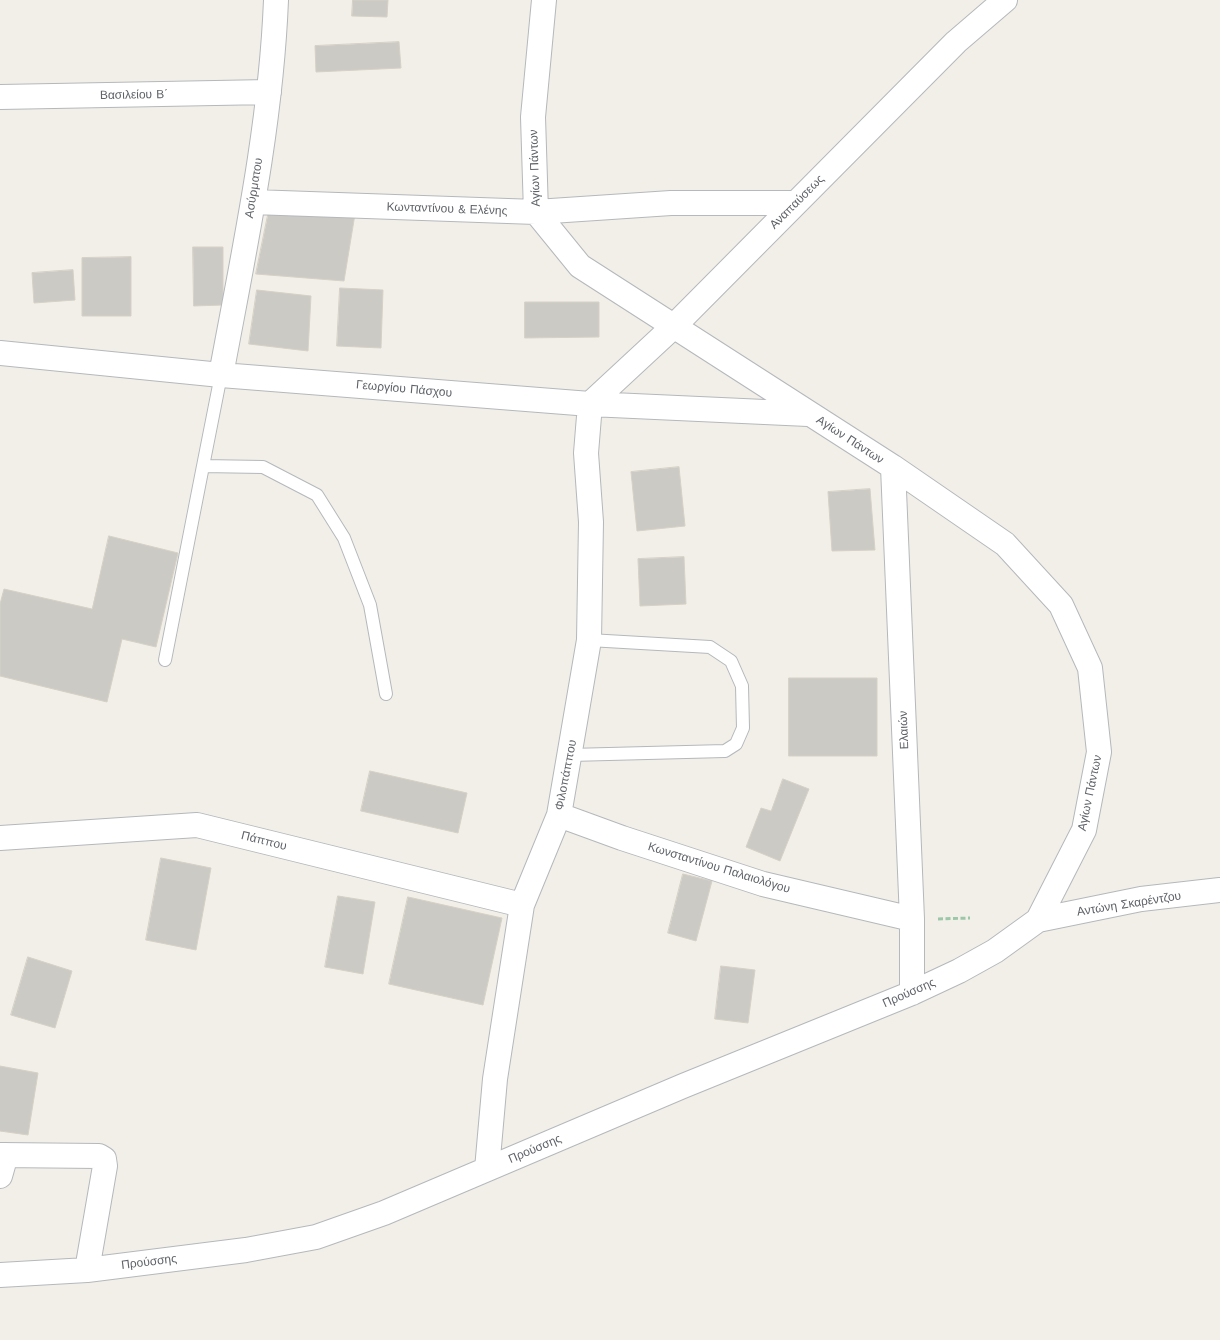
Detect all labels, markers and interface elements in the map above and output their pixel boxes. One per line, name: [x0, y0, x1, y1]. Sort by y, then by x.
street label: Βασιλείου Β΄: [100, 87, 168, 103]
street label: Αγίων Πάντων: [526, 129, 544, 207]
street label: Ασύρματου: [242, 157, 266, 219]
street label: Αναπαύσεως: [767, 172, 827, 232]
street label: Κωνταντίνου & Ελένης: [386, 200, 508, 218]
street label: Γεωργίου Πάσχου: [355, 378, 453, 400]
street label: Αγίων Πάντων: [814, 413, 886, 467]
street label: Ελαιών: [896, 710, 912, 750]
street label: Φιλοπάππου: [552, 739, 580, 811]
street label: Αγίων Πάντων: [1075, 754, 1105, 832]
street label: Πάππου: [240, 828, 288, 854]
street label: Κωνσταντίνου Παλαιολόγου: [646, 839, 792, 897]
street label: Αντώνη Σκαρέντζου: [1076, 889, 1182, 919]
street label: Προύσσης: [880, 975, 938, 1011]
street label: Προύσσης: [506, 1131, 564, 1167]
street label: Προύσσης: [120, 1251, 178, 1273]

